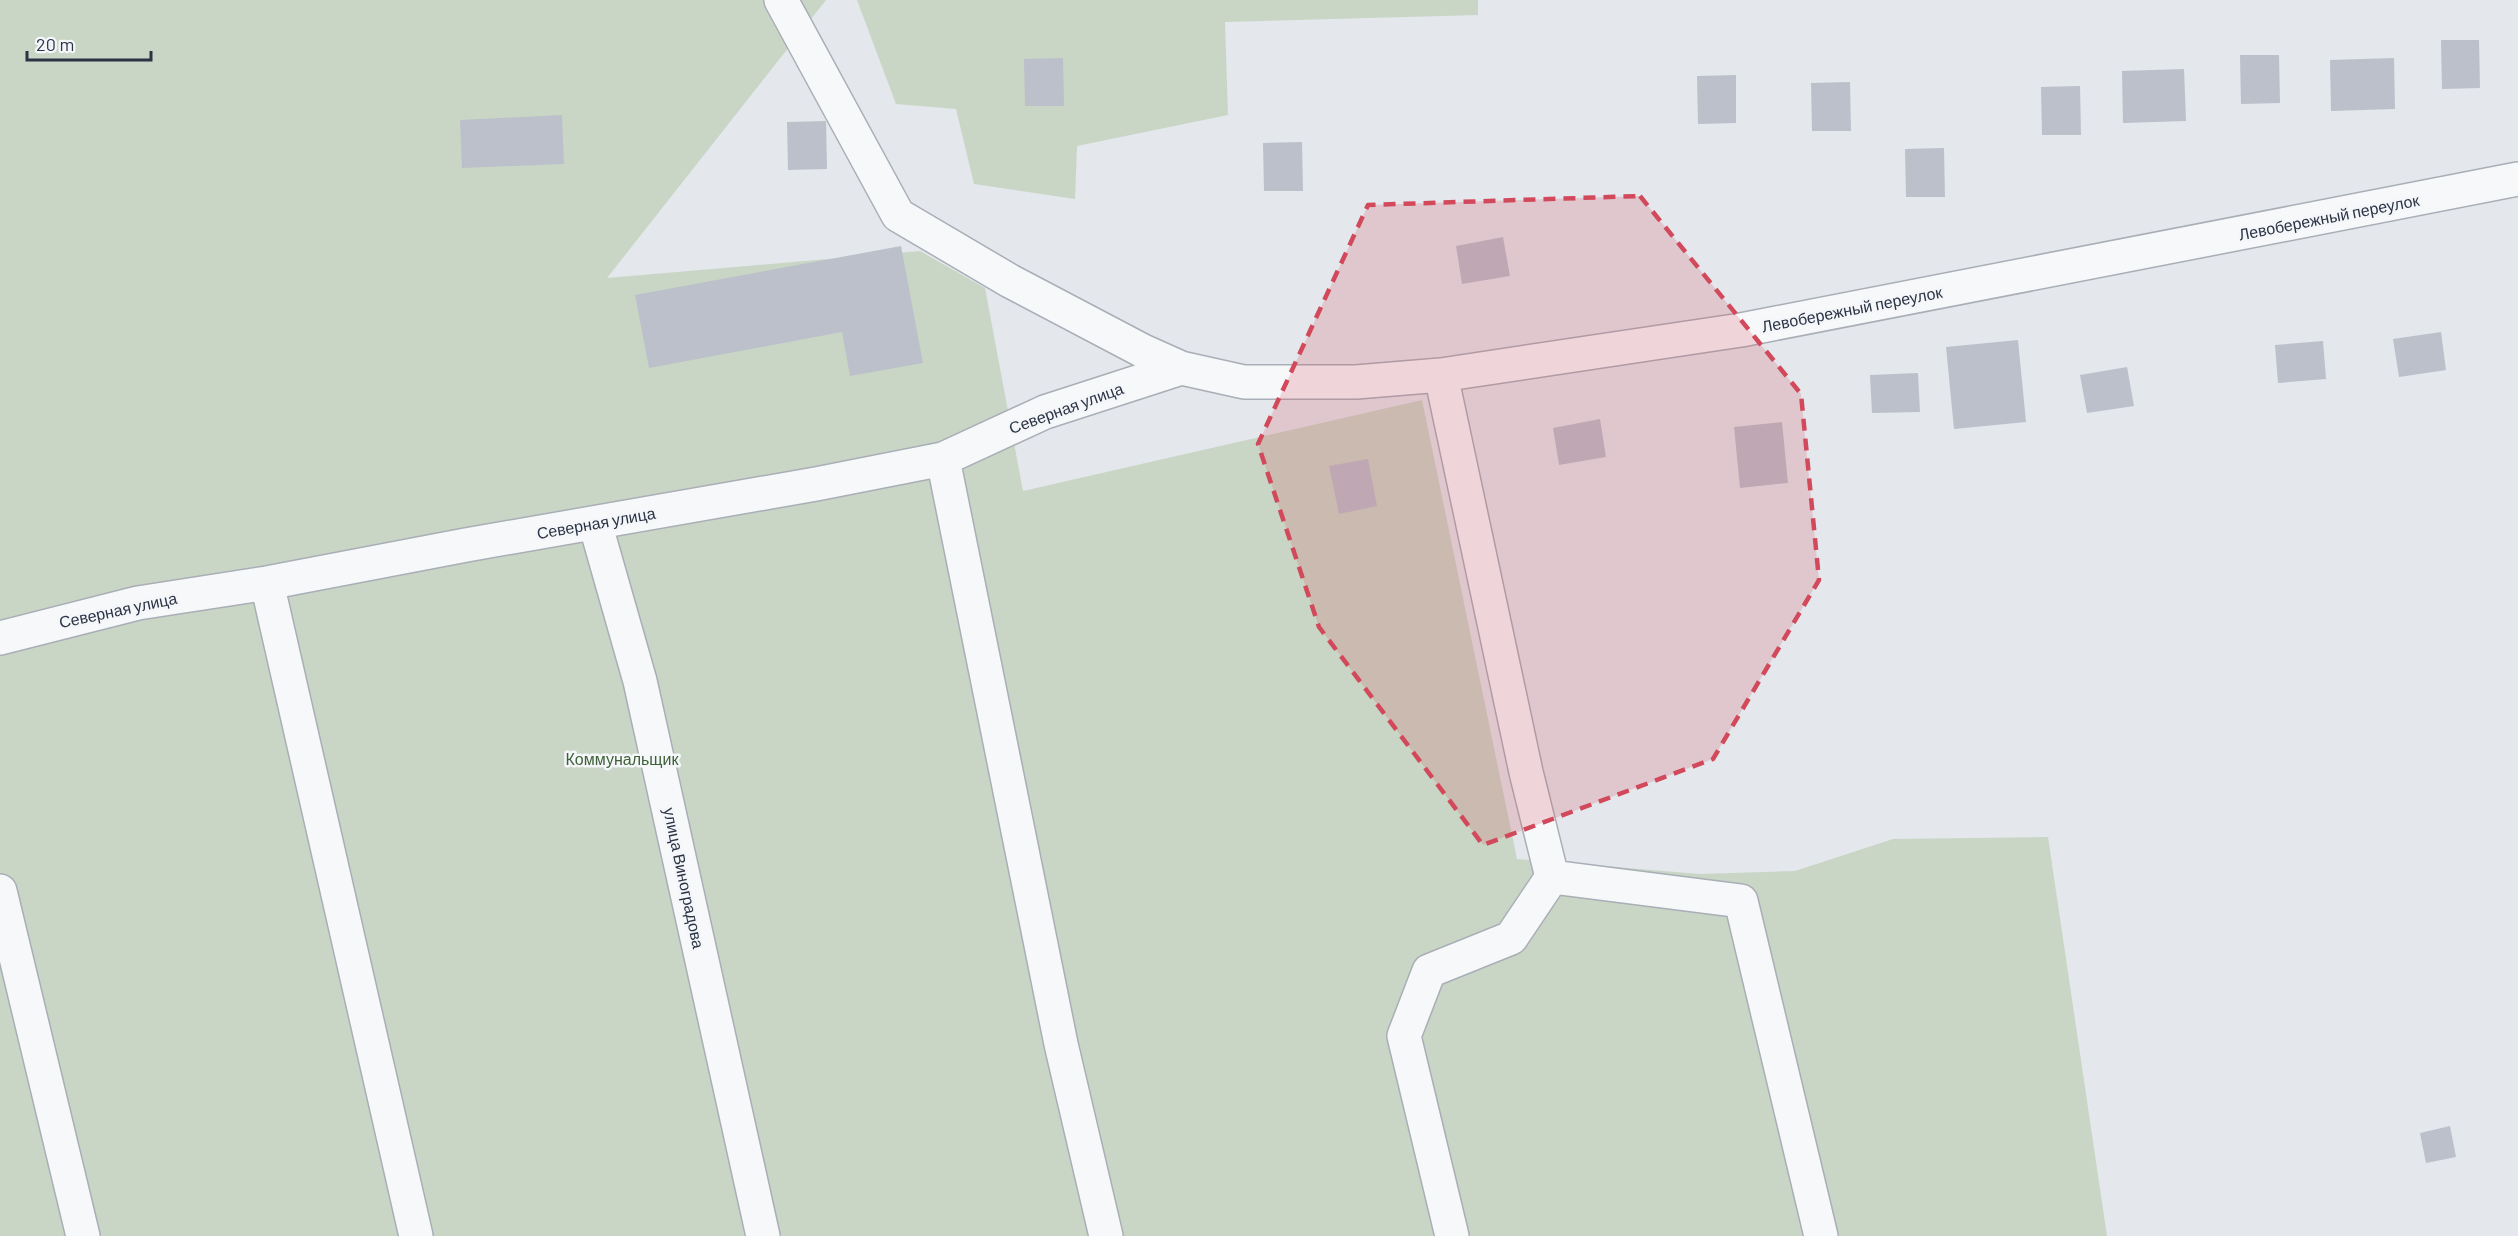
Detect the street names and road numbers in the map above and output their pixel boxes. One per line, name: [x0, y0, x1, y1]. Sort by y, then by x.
street label: Левобережный переулок: [2237, 189, 2422, 243]
street label: Левобережный переулок: [1760, 281, 1945, 335]
street label: Северная улица: [1006, 378, 1126, 437]
street label: Северная улица: [535, 503, 657, 542]
street label: Северная улица: [57, 588, 179, 631]
street label: улица Виноградова: [660, 806, 709, 950]

